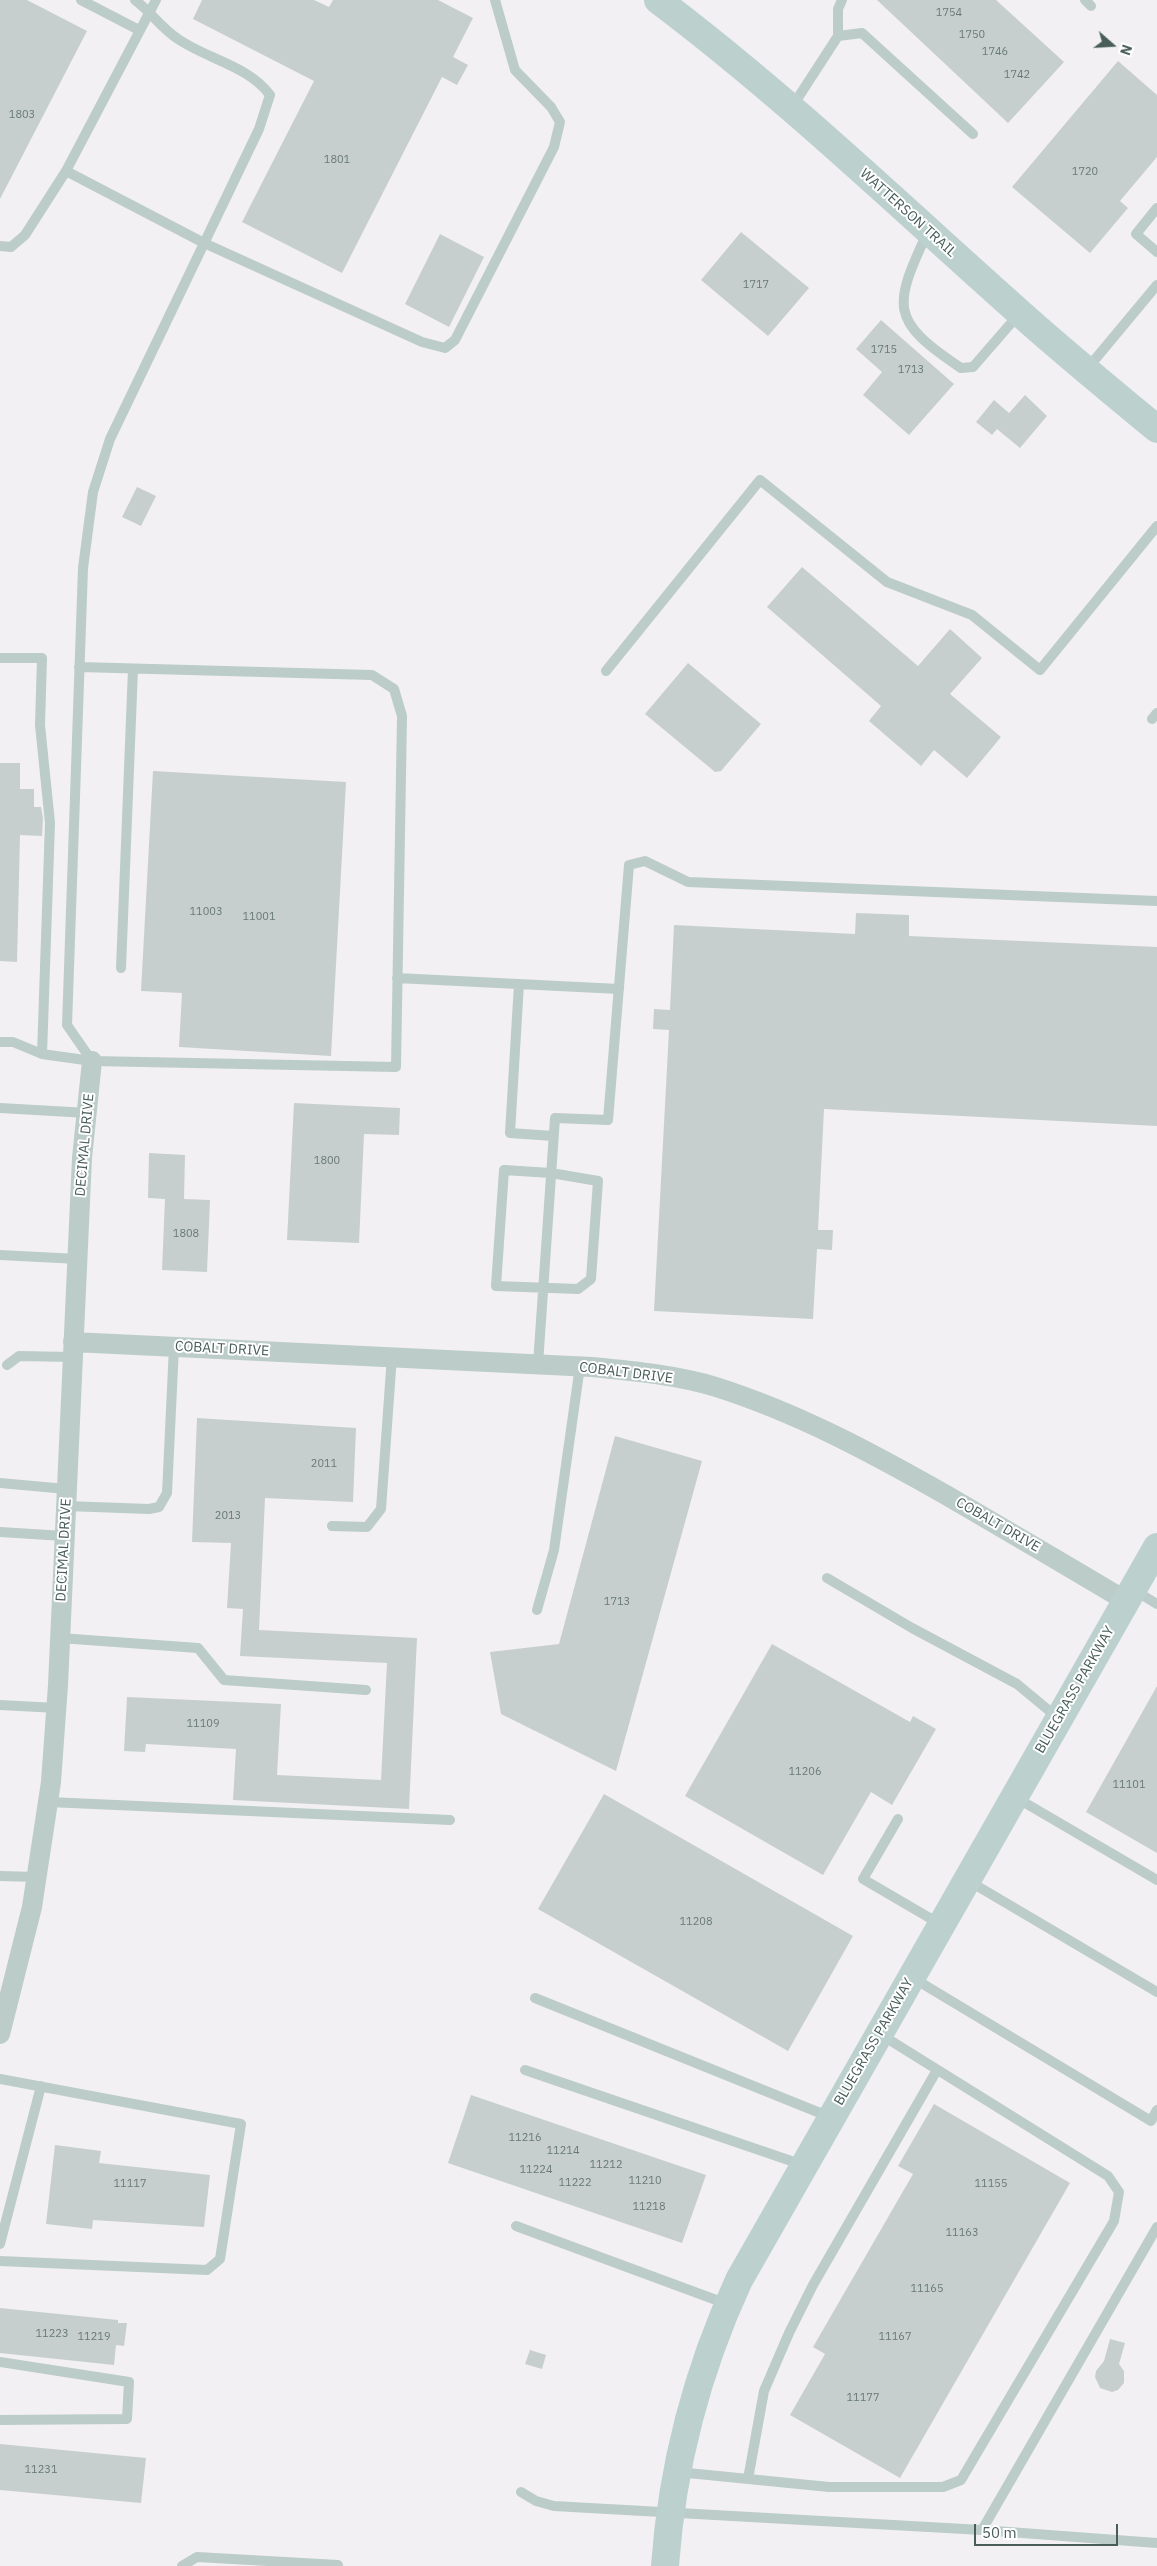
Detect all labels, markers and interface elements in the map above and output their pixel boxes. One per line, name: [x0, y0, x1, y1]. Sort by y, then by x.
house number: 1754: [936, 6, 962, 20]
north arrow: [1087, 20, 1137, 70]
house number: 1750: [959, 28, 985, 42]
text: N: [1116, 42, 1136, 58]
house number: 1746: [982, 45, 1008, 59]
house number: 1742: [1004, 68, 1030, 82]
house number: 1803: [9, 108, 35, 122]
house number: 1801: [324, 153, 350, 167]
street label: WATTERSON TRAIL: [856, 165, 960, 261]
house number: 1720: [1072, 165, 1098, 179]
house number: 1717: [743, 278, 769, 292]
house number: 1715: [871, 343, 897, 357]
house number: 1713: [898, 363, 924, 377]
house number: 11003: [190, 905, 222, 919]
house number: 11001: [243, 910, 275, 924]
street label: DECIMAL DRIVE: [72, 1093, 98, 1197]
house number: 1800: [314, 1154, 340, 1168]
house number: 1808: [173, 1227, 199, 1241]
street label: COBALT DRIVE: [174, 1338, 270, 1360]
street label: COBALT DRIVE: [578, 1359, 674, 1387]
house number: 2011: [311, 1457, 337, 1471]
street label: COBALT DRIVE: [953, 1494, 1043, 1556]
street label: DECIMAL DRIVE: [53, 1498, 75, 1602]
house number: 2013: [215, 1509, 241, 1523]
house number: 1713: [604, 1595, 630, 1609]
street label: BLUEGRASS PARKWAY: [1032, 1623, 1118, 1757]
house number: 11109: [187, 1717, 219, 1731]
house number: 11206: [789, 1765, 821, 1779]
house number: 11101: [1113, 1778, 1145, 1792]
house number: 11208: [680, 1915, 712, 1929]
street label: BLUEGRASS PARKWAY: [831, 1975, 917, 2109]
house number: 11216: [509, 2131, 541, 2145]
house number: 11214: [547, 2144, 579, 2158]
house number: 11212: [590, 2158, 622, 2172]
house number: 11224: [520, 2163, 552, 2177]
house number: 11210: [629, 2174, 661, 2188]
house number: 11222: [559, 2176, 591, 2190]
house number: 11117: [114, 2177, 146, 2191]
house number: 11155: [975, 2177, 1007, 2191]
house number: 11218: [633, 2200, 665, 2214]
house number: 11163: [946, 2226, 978, 2240]
house number: 11165: [911, 2282, 943, 2296]
house number: 11223: [36, 2327, 68, 2341]
house number: 11219: [78, 2330, 110, 2344]
house number: 11167: [879, 2330, 911, 2344]
house number: 11177: [847, 2391, 879, 2405]
house number: 11231: [25, 2463, 57, 2477]
scale bar: [977, 2514, 1121, 2546]
text: 50 m: [982, 2523, 1017, 2542]

